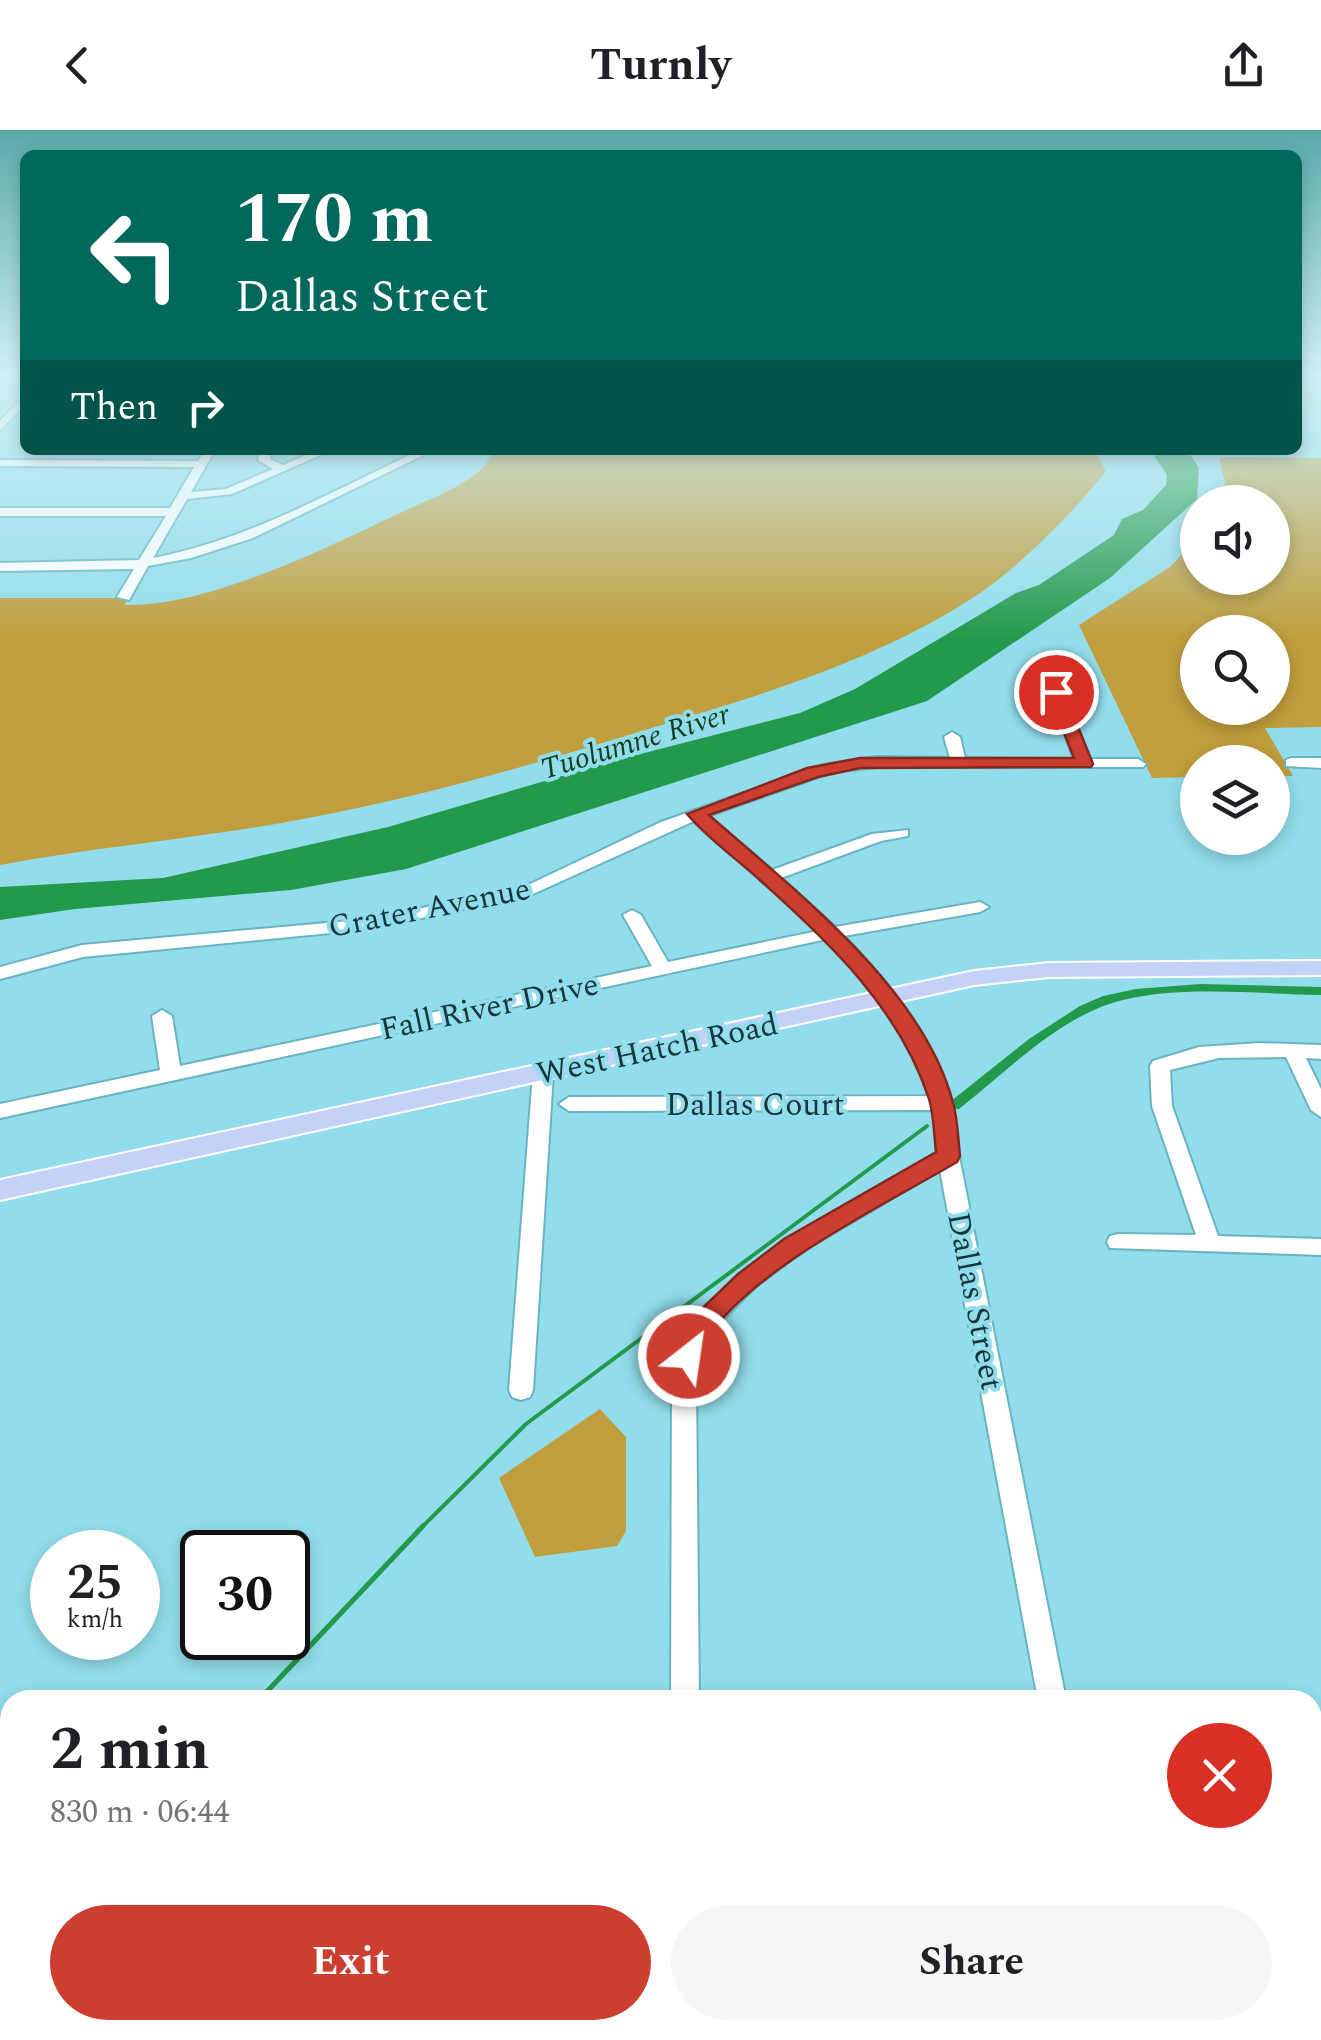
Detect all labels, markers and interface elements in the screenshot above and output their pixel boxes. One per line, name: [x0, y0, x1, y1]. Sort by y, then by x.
text: Turnly: [590, 31, 731, 100]
icon: back: [50, 38, 105, 93]
icon: share: [1216, 38, 1271, 93]
text: 170 m: [235, 167, 433, 273]
icon: left: [70, 190, 200, 320]
text: Dallas Street: [235, 263, 489, 332]
text: Then: [70, 379, 158, 437]
icon: right: [178, 380, 233, 435]
map controls: [1180, 485, 1290, 855]
button: sound: [1180, 485, 1290, 595]
button: search: [1180, 615, 1290, 725]
pin: [1014, 650, 1099, 735]
icon: arrive: [1029, 665, 1084, 720]
water label: Tuolumne River: [535, 691, 736, 793]
button: layers: [1180, 745, 1290, 855]
street label: Crater Avenue: [324, 865, 535, 952]
street label: Fall River Drive: [375, 960, 603, 1055]
street label: West Hatch Road: [532, 1000, 783, 1099]
street label: Dallas Court: [665, 1081, 845, 1130]
street label: Dallas Street: [933, 1208, 1016, 1395]
position arrow: [637, 1304, 741, 1408]
speed limit sign: 30: [180, 1530, 310, 1660]
text: 25: [67, 1545, 123, 1621]
text: km/h: [67, 1601, 123, 1639]
text: 2 min: [50, 1704, 210, 1796]
button: close: [1167, 1723, 1272, 1828]
text: 830 m · 06:44: [50, 1788, 230, 1837]
button: Exit: [50, 1905, 651, 2020]
button: Share: [671, 1905, 1272, 2020]

